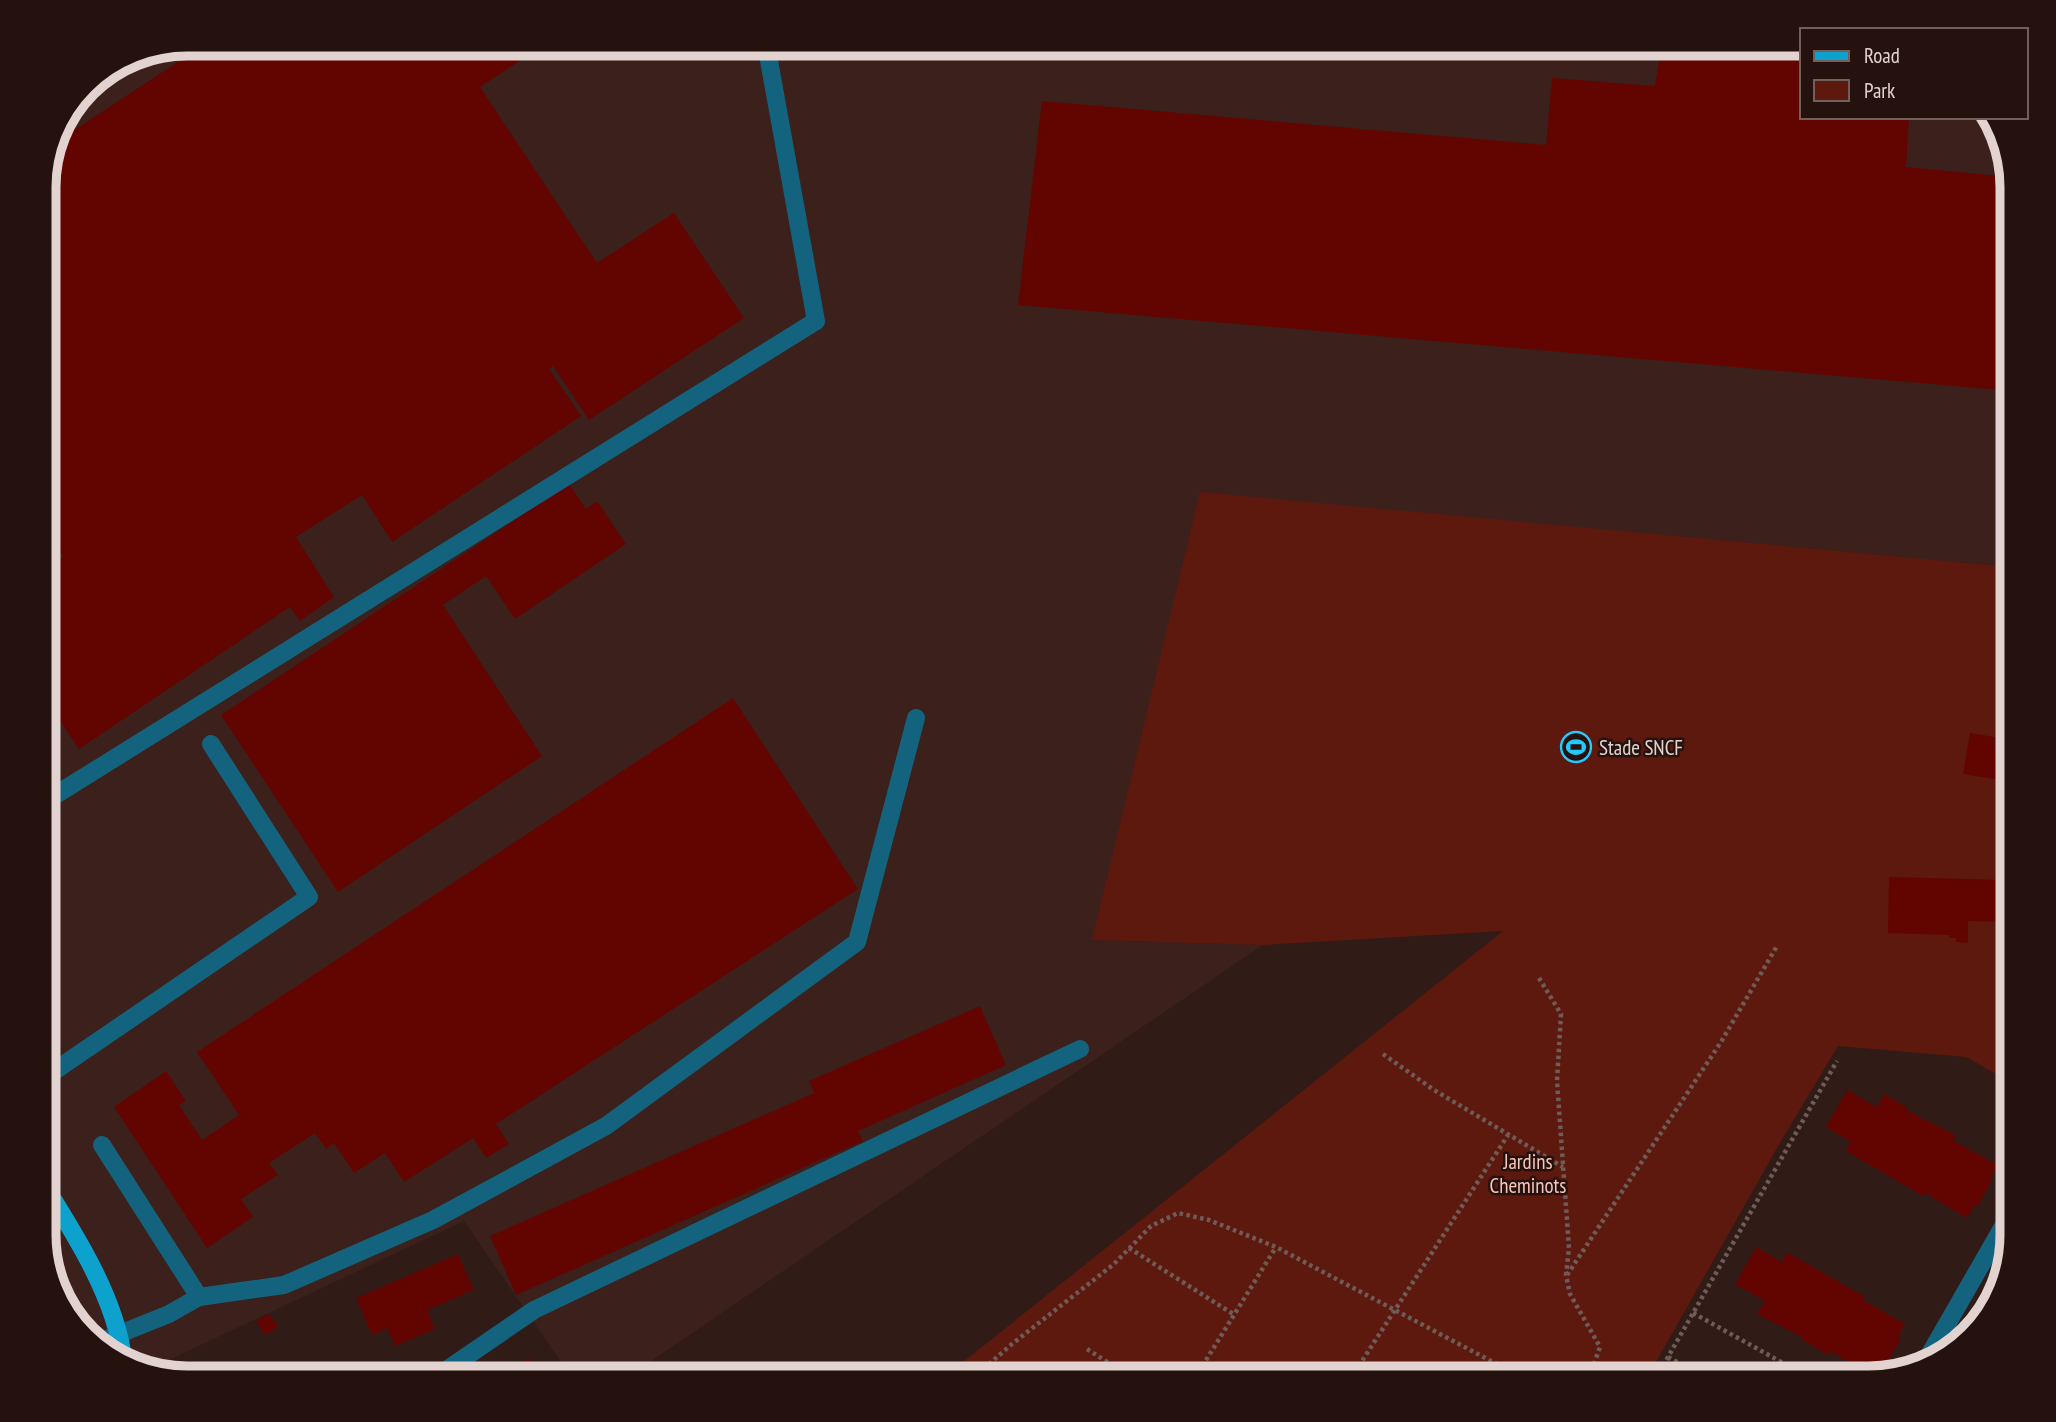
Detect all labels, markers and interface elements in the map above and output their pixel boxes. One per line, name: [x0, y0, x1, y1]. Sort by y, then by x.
legend: [1800, 28, 2028, 119]
text: Road: [1864, 42, 1900, 69]
text: Park: [1864, 77, 1895, 104]
sports icon: Stade SNCF: [1559, 730, 1593, 764]
place label: Stade SNCF: [1599, 734, 1683, 761]
park label: Jardins Cheminots: [1490, 1148, 1566, 1199]

